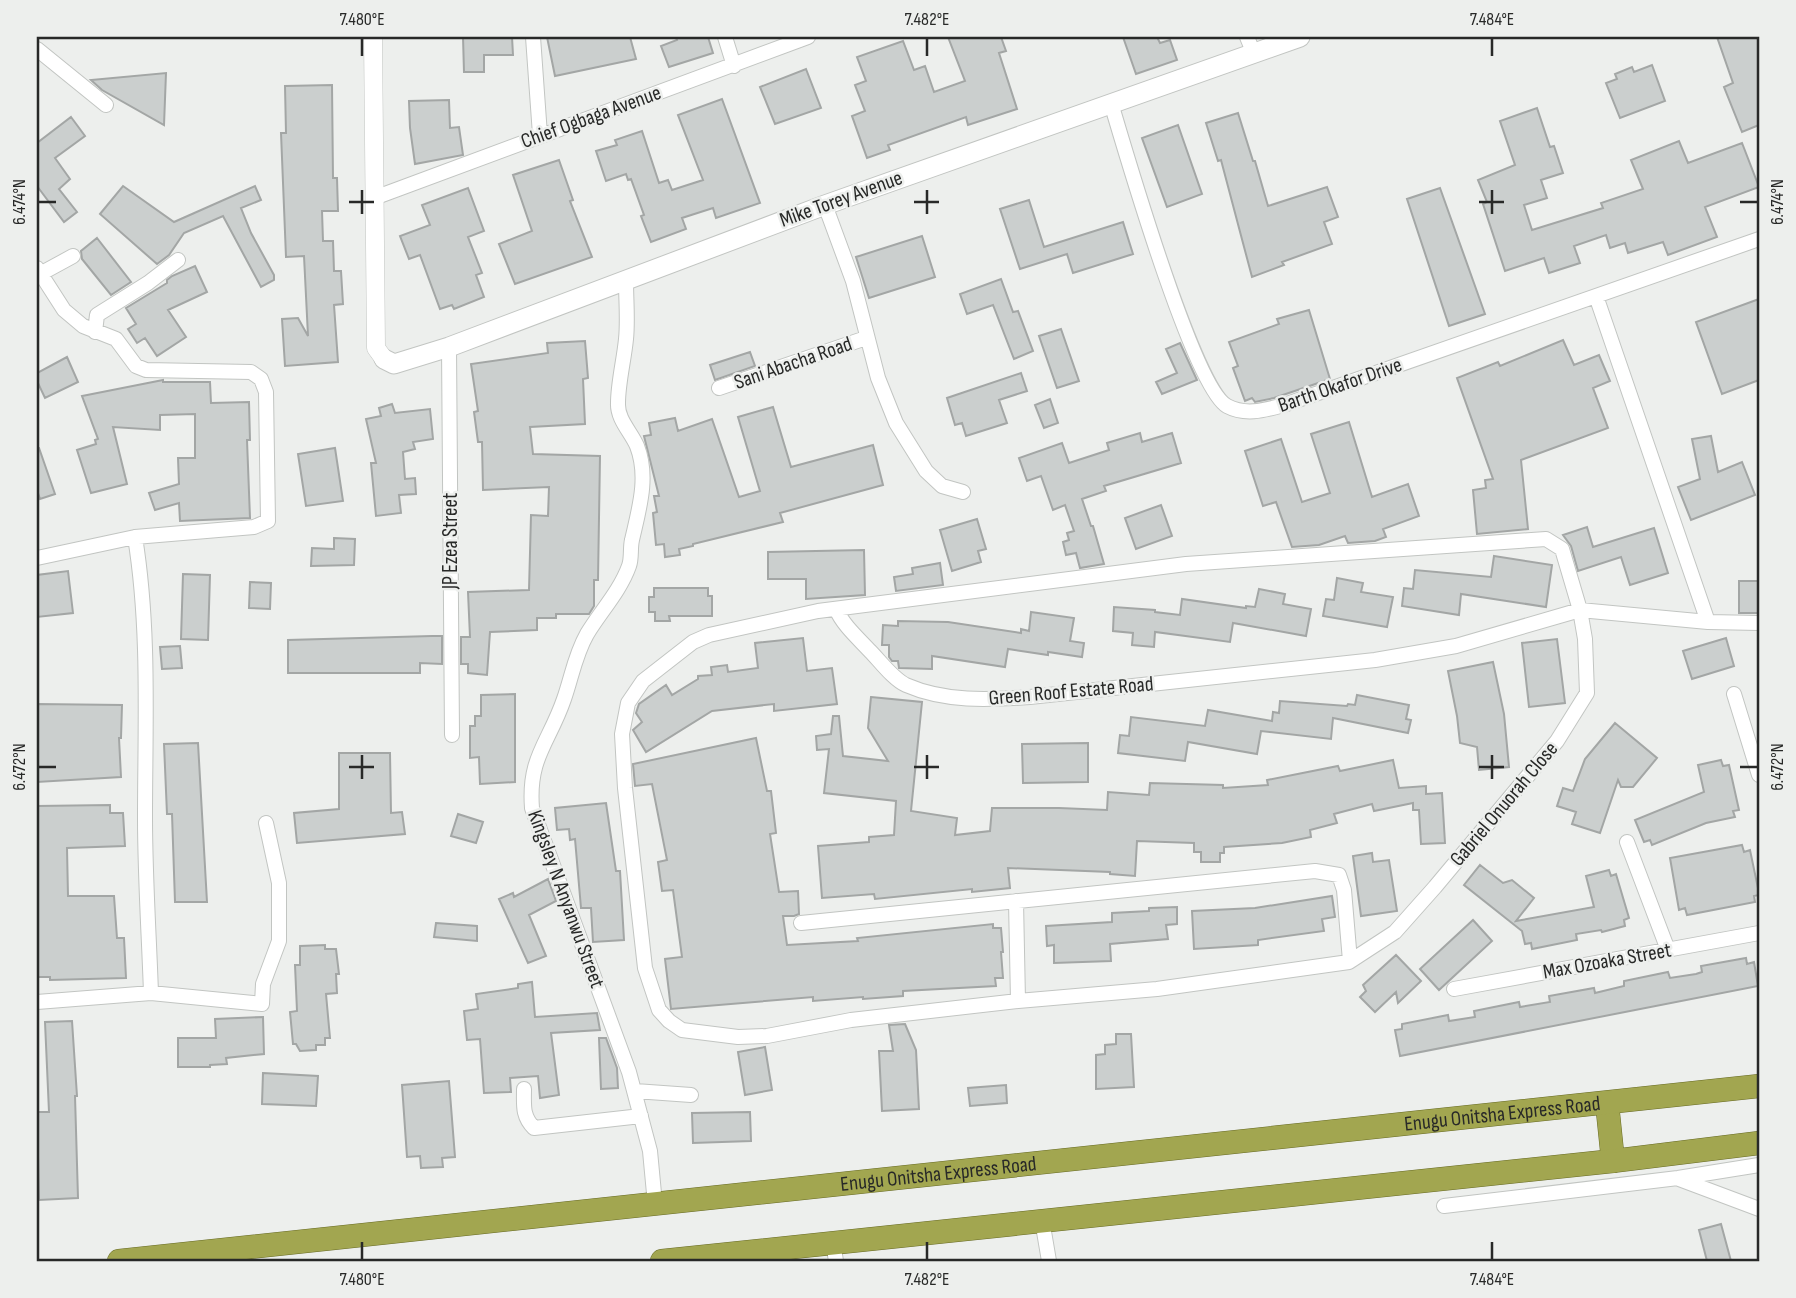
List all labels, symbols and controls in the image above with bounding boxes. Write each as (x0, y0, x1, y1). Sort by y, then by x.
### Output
text: 7.480°E (339, 9, 385, 30)
text: 7.482°E (905, 9, 949, 30)
text: 7.484°E (1470, 9, 1514, 30)
street label: Chief Ogbaga Avenue (518, 80, 664, 154)
street label: Mike Torey Avenue (776, 165, 906, 233)
text: 6.474°N (9, 179, 30, 225)
text: 6.474°N (1767, 179, 1788, 225)
street label: Sani Abacha Road (731, 331, 855, 395)
street label: Barth Okafor Drive (1275, 352, 1405, 418)
street label: JP Ezea Street (438, 493, 463, 590)
street label: Green Roof Estate Road (988, 671, 1154, 711)
street label: Gabriel Onuorah Close (1445, 737, 1563, 871)
text: 6.472°N (9, 743, 30, 791)
text: 6.472°N (1767, 743, 1788, 791)
street label: Kingsley N Anyanwu Street (522, 807, 610, 991)
street label: Max Ozoaka Street (1541, 937, 1673, 985)
street label: Enugu Onitsha Express Road (1403, 1091, 1601, 1136)
street label: Enugu Onitsha Express Road (839, 1151, 1038, 1196)
text: 7.480°E (339, 1269, 385, 1290)
text: 7.482°E (905, 1269, 949, 1290)
text: 7.484°E (1470, 1269, 1514, 1290)

